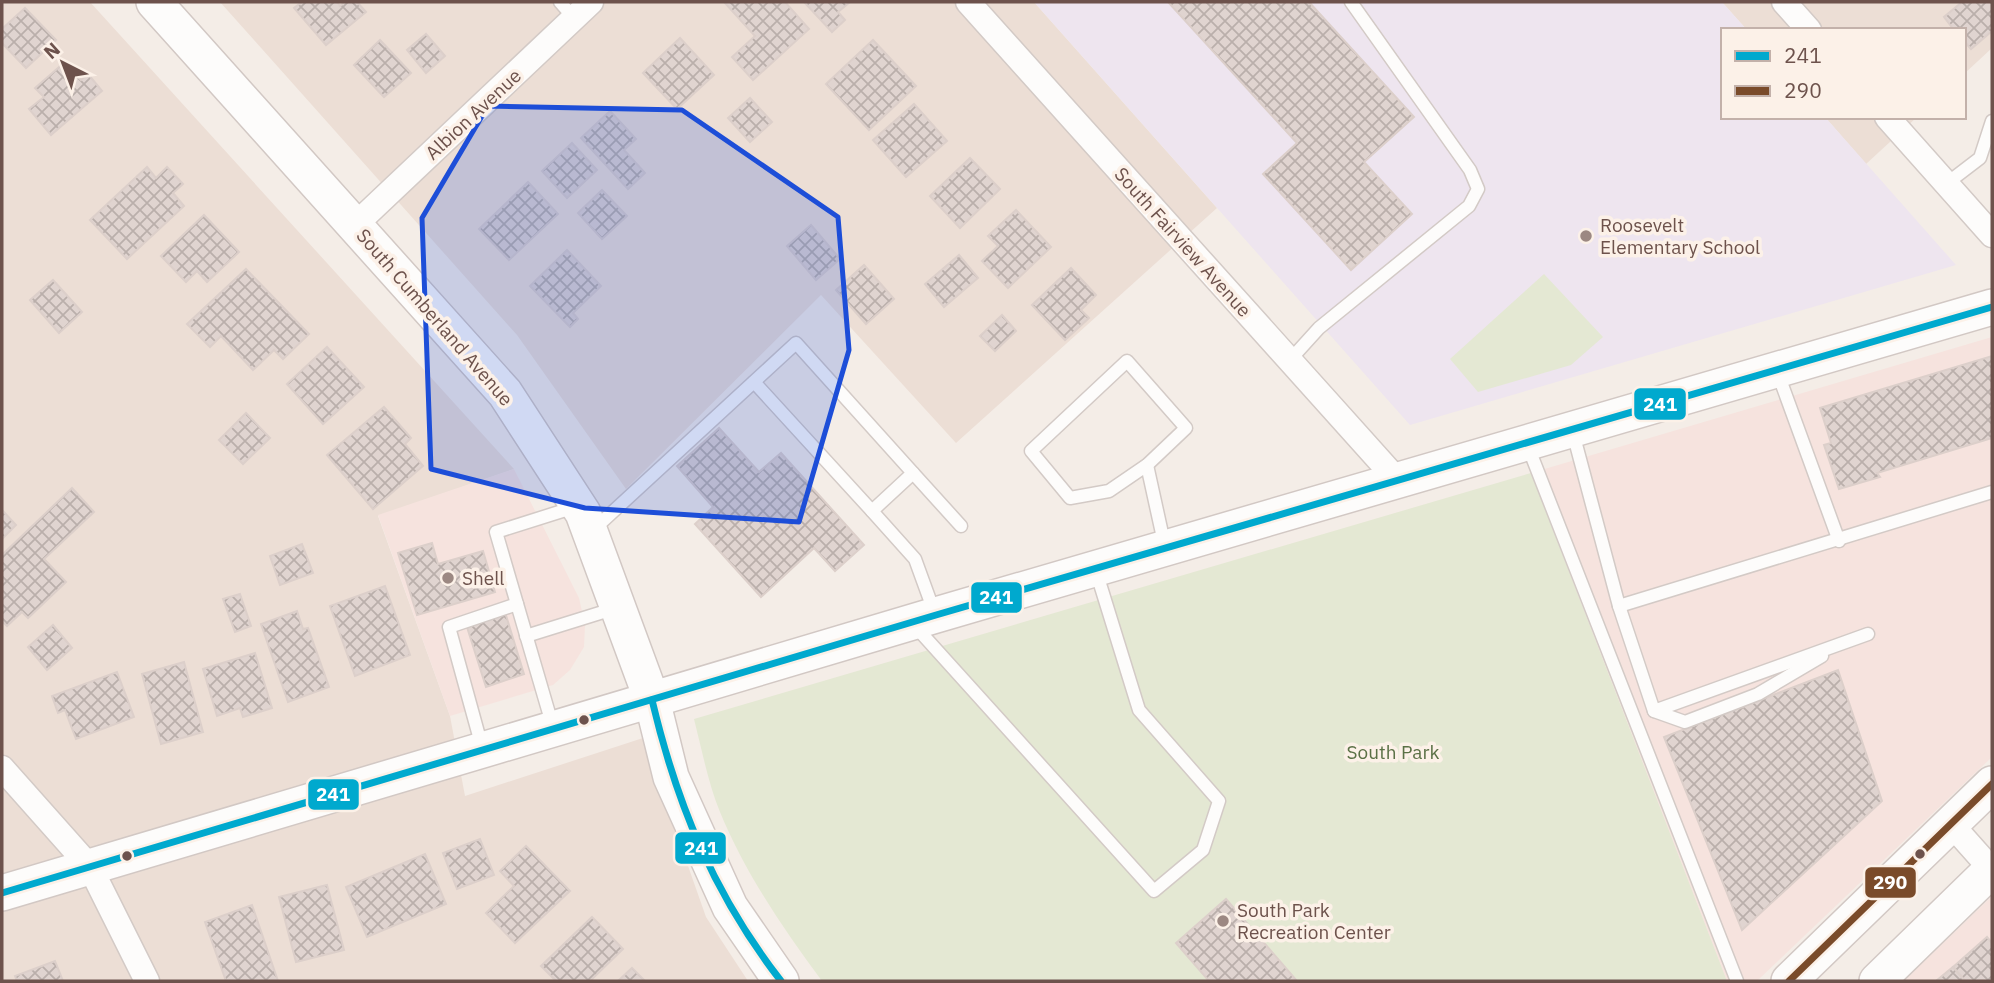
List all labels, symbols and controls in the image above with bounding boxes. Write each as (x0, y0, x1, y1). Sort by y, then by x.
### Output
north arrow (28, 28, 98, 98)
legend (1721, 28, 1966, 119)
text: N (38, 37, 65, 64)
text: 241 (1784, 41, 1822, 69)
street label: Albion Avenue (420, 63, 526, 165)
text: 290 (1784, 76, 1822, 104)
street label: South Fairview Avenue (1109, 162, 1257, 322)
place label: Roosevelt Elementary School (1600, 213, 1760, 259)
street label: South Cumberland Avenue (351, 223, 519, 411)
marker: Roosevelt Elementary School (1578, 228, 1594, 244)
line badge: 241 (1633, 387, 1687, 421)
text: 241 (1643, 392, 1678, 416)
place label: Shell (462, 566, 505, 590)
marker: Shell (440, 570, 456, 586)
line badge: 241 (970, 581, 1023, 614)
text: 241 (979, 585, 1014, 609)
unlabelled marker (577, 713, 591, 727)
park label: South Park (1347, 740, 1439, 764)
line badge: 241 (307, 778, 360, 811)
text: 241 (316, 782, 351, 806)
line badge: 241 (674, 831, 727, 865)
text: 241 (684, 836, 719, 860)
unlabelled marker (1913, 847, 1927, 861)
unlabelled marker (120, 849, 134, 863)
line badge: 290 (1864, 866, 1917, 899)
text: 290 (1873, 870, 1907, 894)
place label: South Park Recreation Center (1237, 898, 1391, 944)
marker: South Park Recreation Center (1215, 913, 1231, 929)

